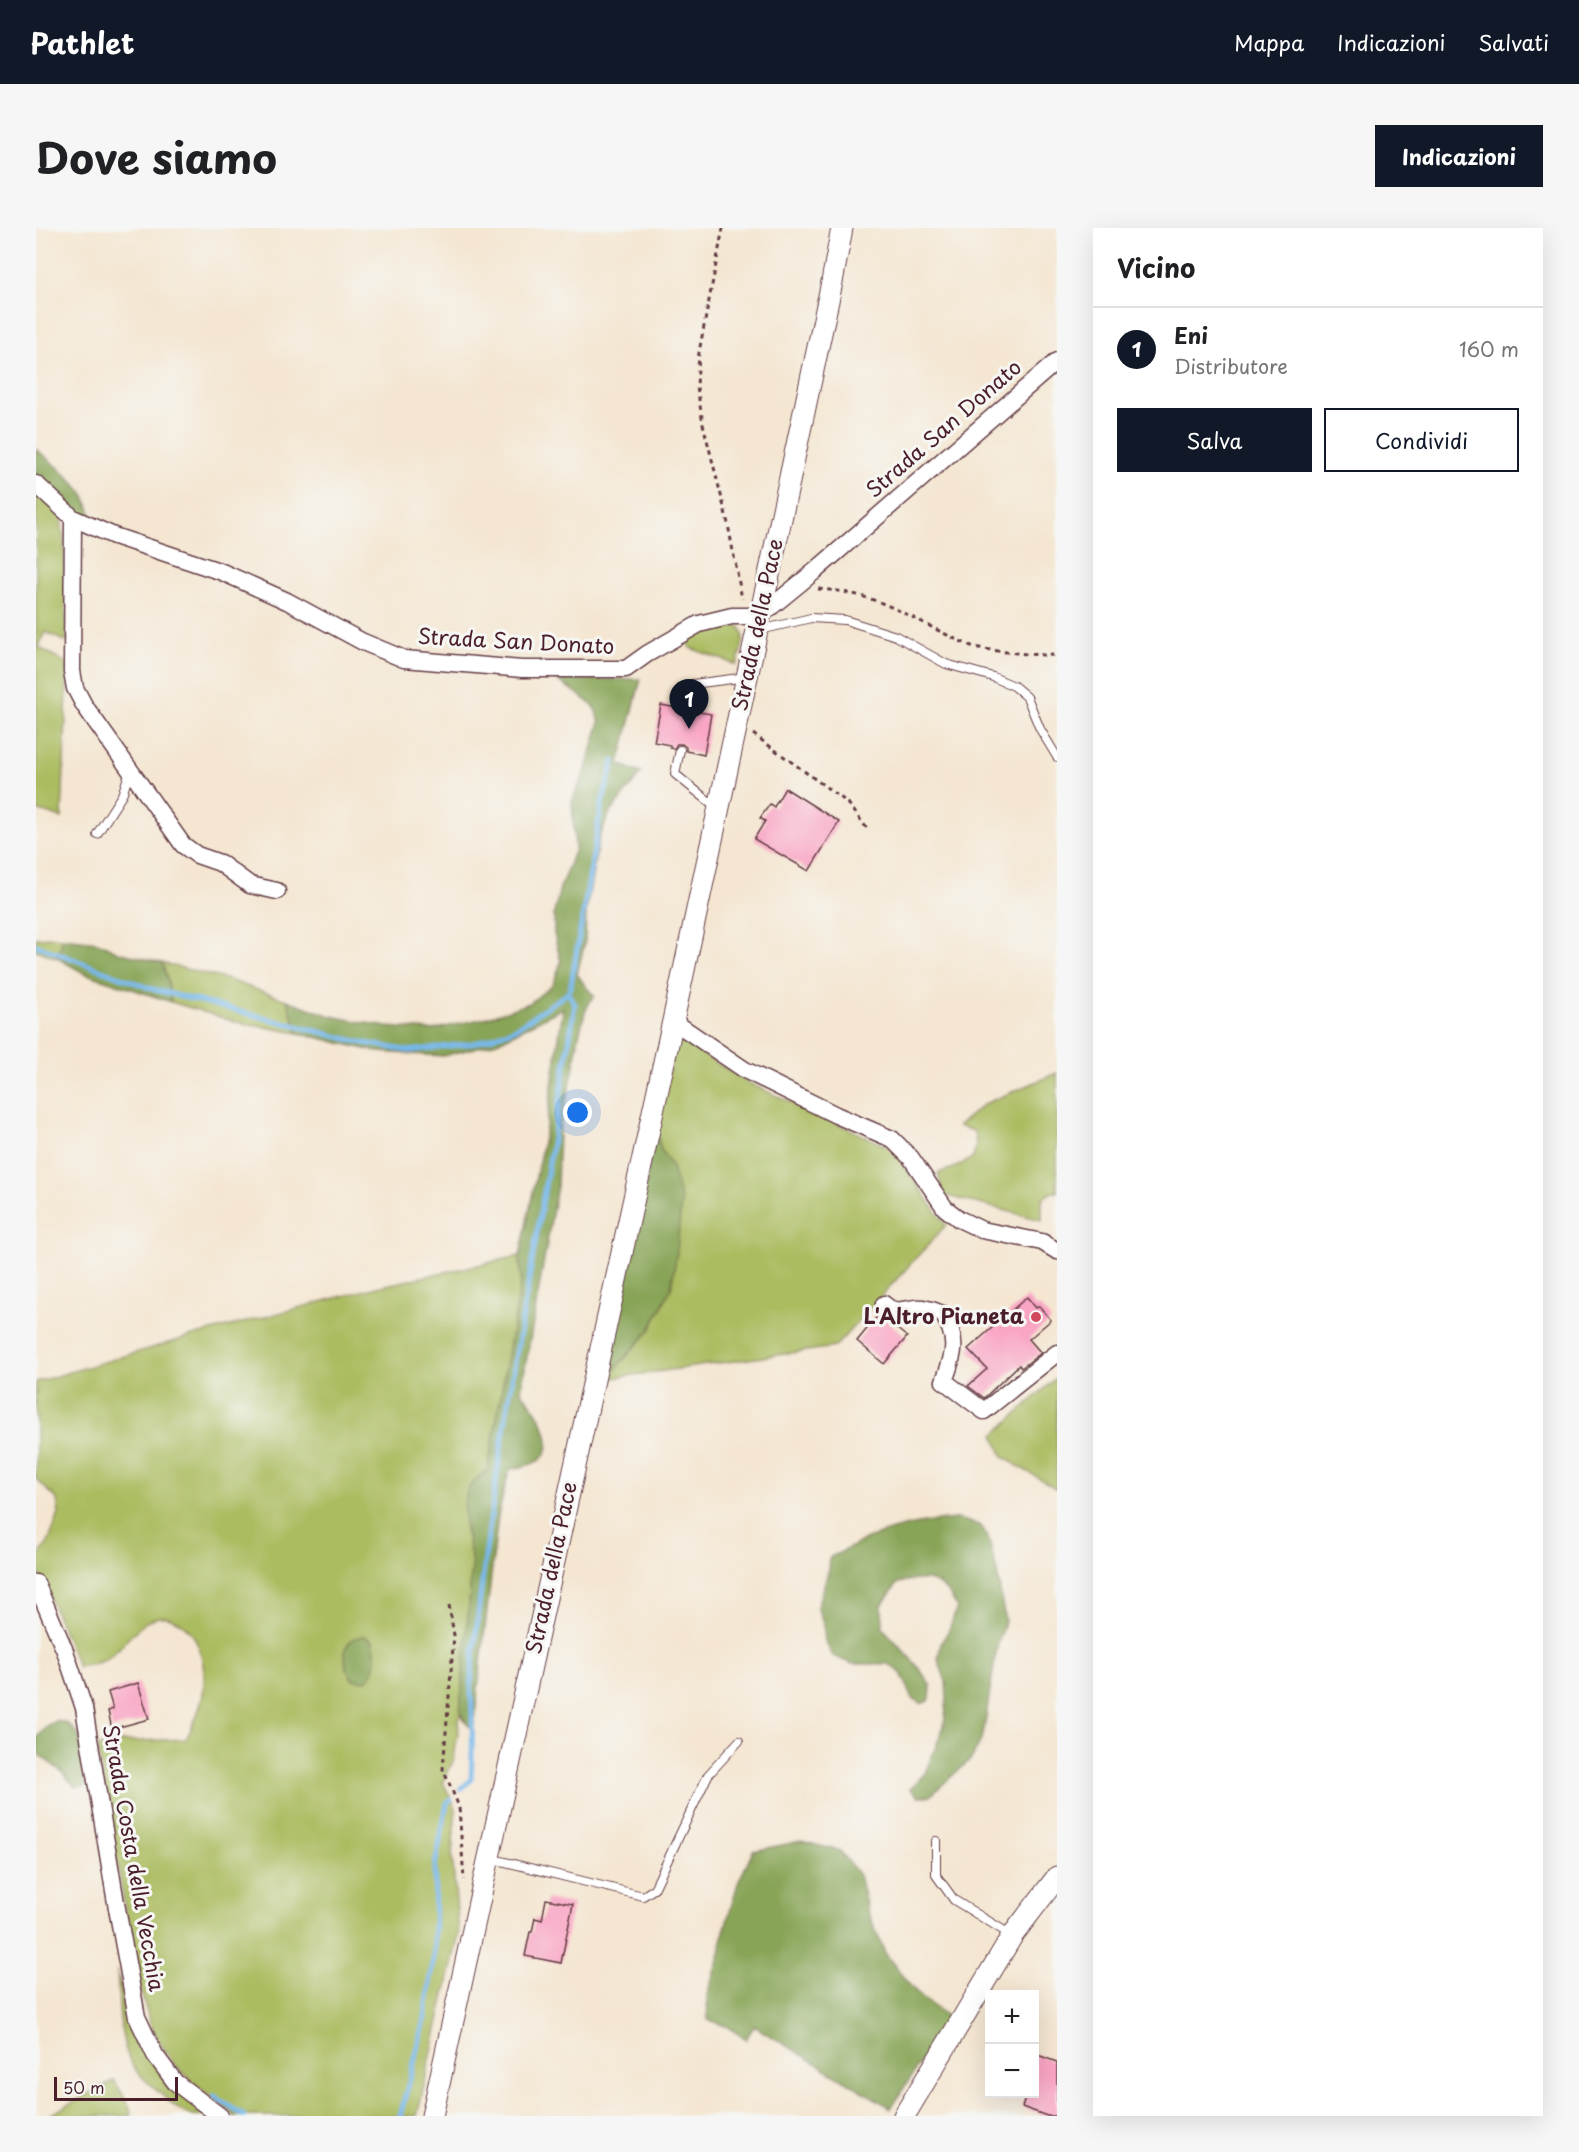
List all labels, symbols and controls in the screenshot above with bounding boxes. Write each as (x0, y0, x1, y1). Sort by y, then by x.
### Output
text: Pathlet (30, 21, 134, 64)
text: Mappa (1234, 26, 1304, 58)
text: Indicazioni (1337, 26, 1445, 58)
text: Salvati (1478, 26, 1549, 58)
text: Dove siamo (36, 125, 277, 188)
button: Indicazioni (1375, 125, 1543, 187)
text: Vicino (1117, 248, 1195, 287)
text: Eni (1174, 318, 1208, 351)
text: 1 (1132, 334, 1141, 364)
text: 160 m (1459, 334, 1519, 364)
street label: Strada San Donato (858, 351, 1028, 504)
text: Distributore (1174, 351, 1288, 381)
button: Salva (1117, 408, 1312, 472)
button: Condividi (1324, 408, 1519, 472)
street label: Strada della Pace (722, 535, 790, 714)
street label: Strada San Donato (417, 619, 615, 661)
pin: 1 (670, 680, 708, 729)
your location (563, 1098, 592, 1127)
place label: L'Altro Pianeta (864, 1299, 1024, 1331)
marker: L'Altro Pianeta (1029, 1310, 1043, 1324)
street label: Strada della Pace (516, 1478, 584, 1657)
street label: Strada Costa della Vecchia (96, 1722, 174, 1994)
map controls (985, 1990, 1039, 2098)
button: + (985, 1990, 1039, 2044)
button: − (985, 2044, 1039, 2098)
scale bar (54, 2074, 178, 2102)
text: 50 m (63, 2075, 104, 2099)

